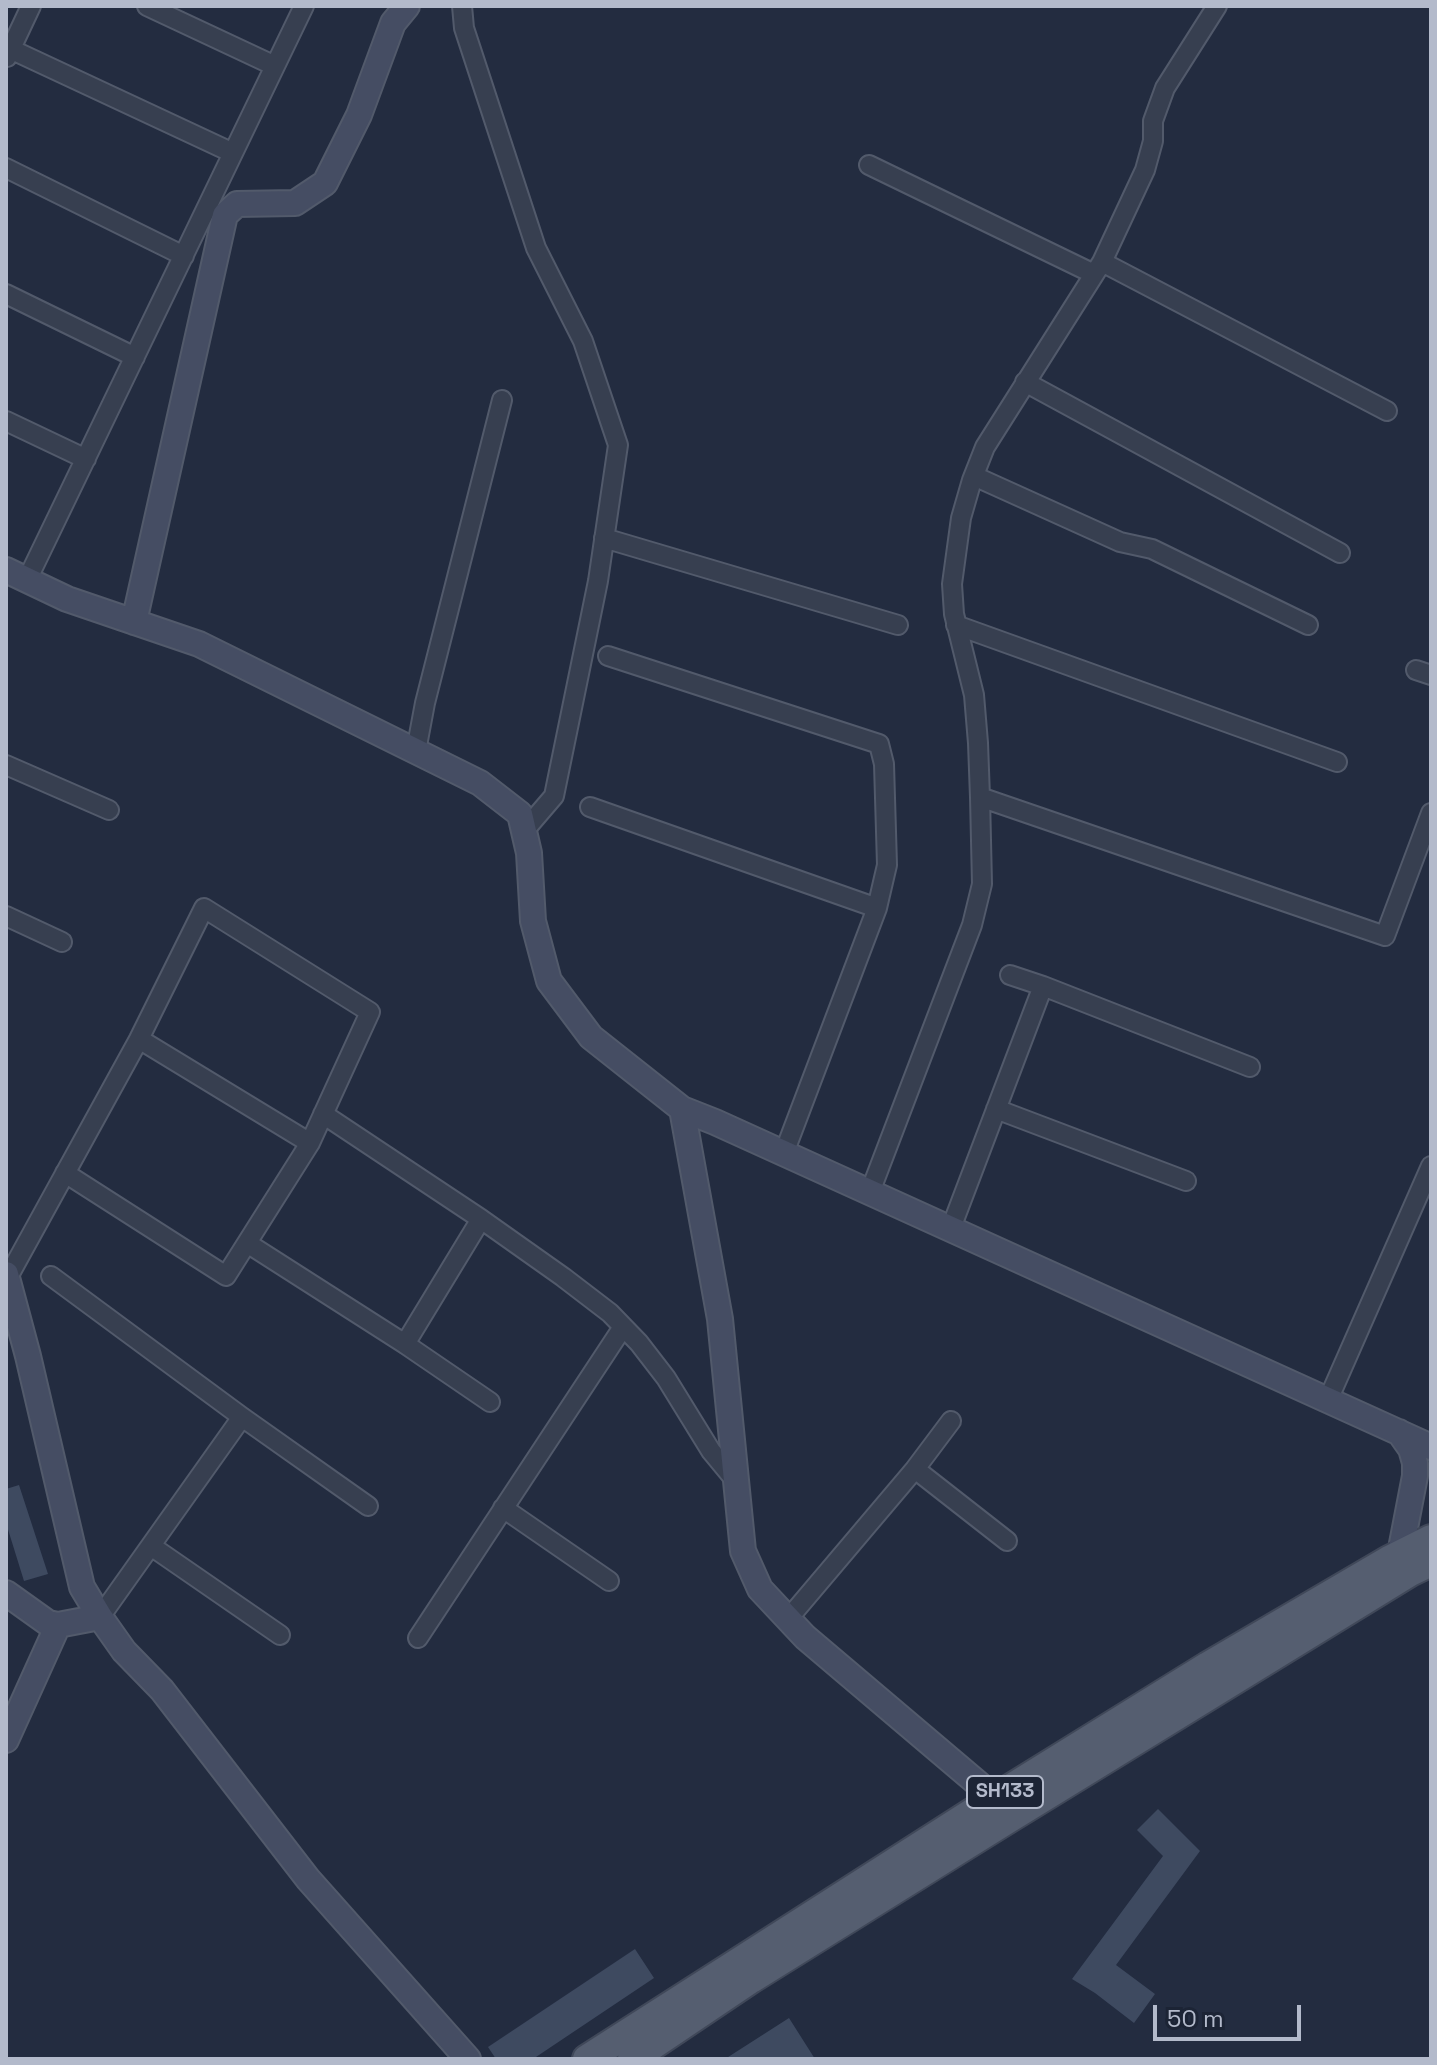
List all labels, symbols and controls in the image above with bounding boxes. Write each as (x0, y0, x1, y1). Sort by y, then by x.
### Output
road number: SH133 (967, 1776, 1043, 1808)
scale bar (1157, 1989, 1305, 2039)
text: 50 m (1167, 2003, 1224, 2034)

